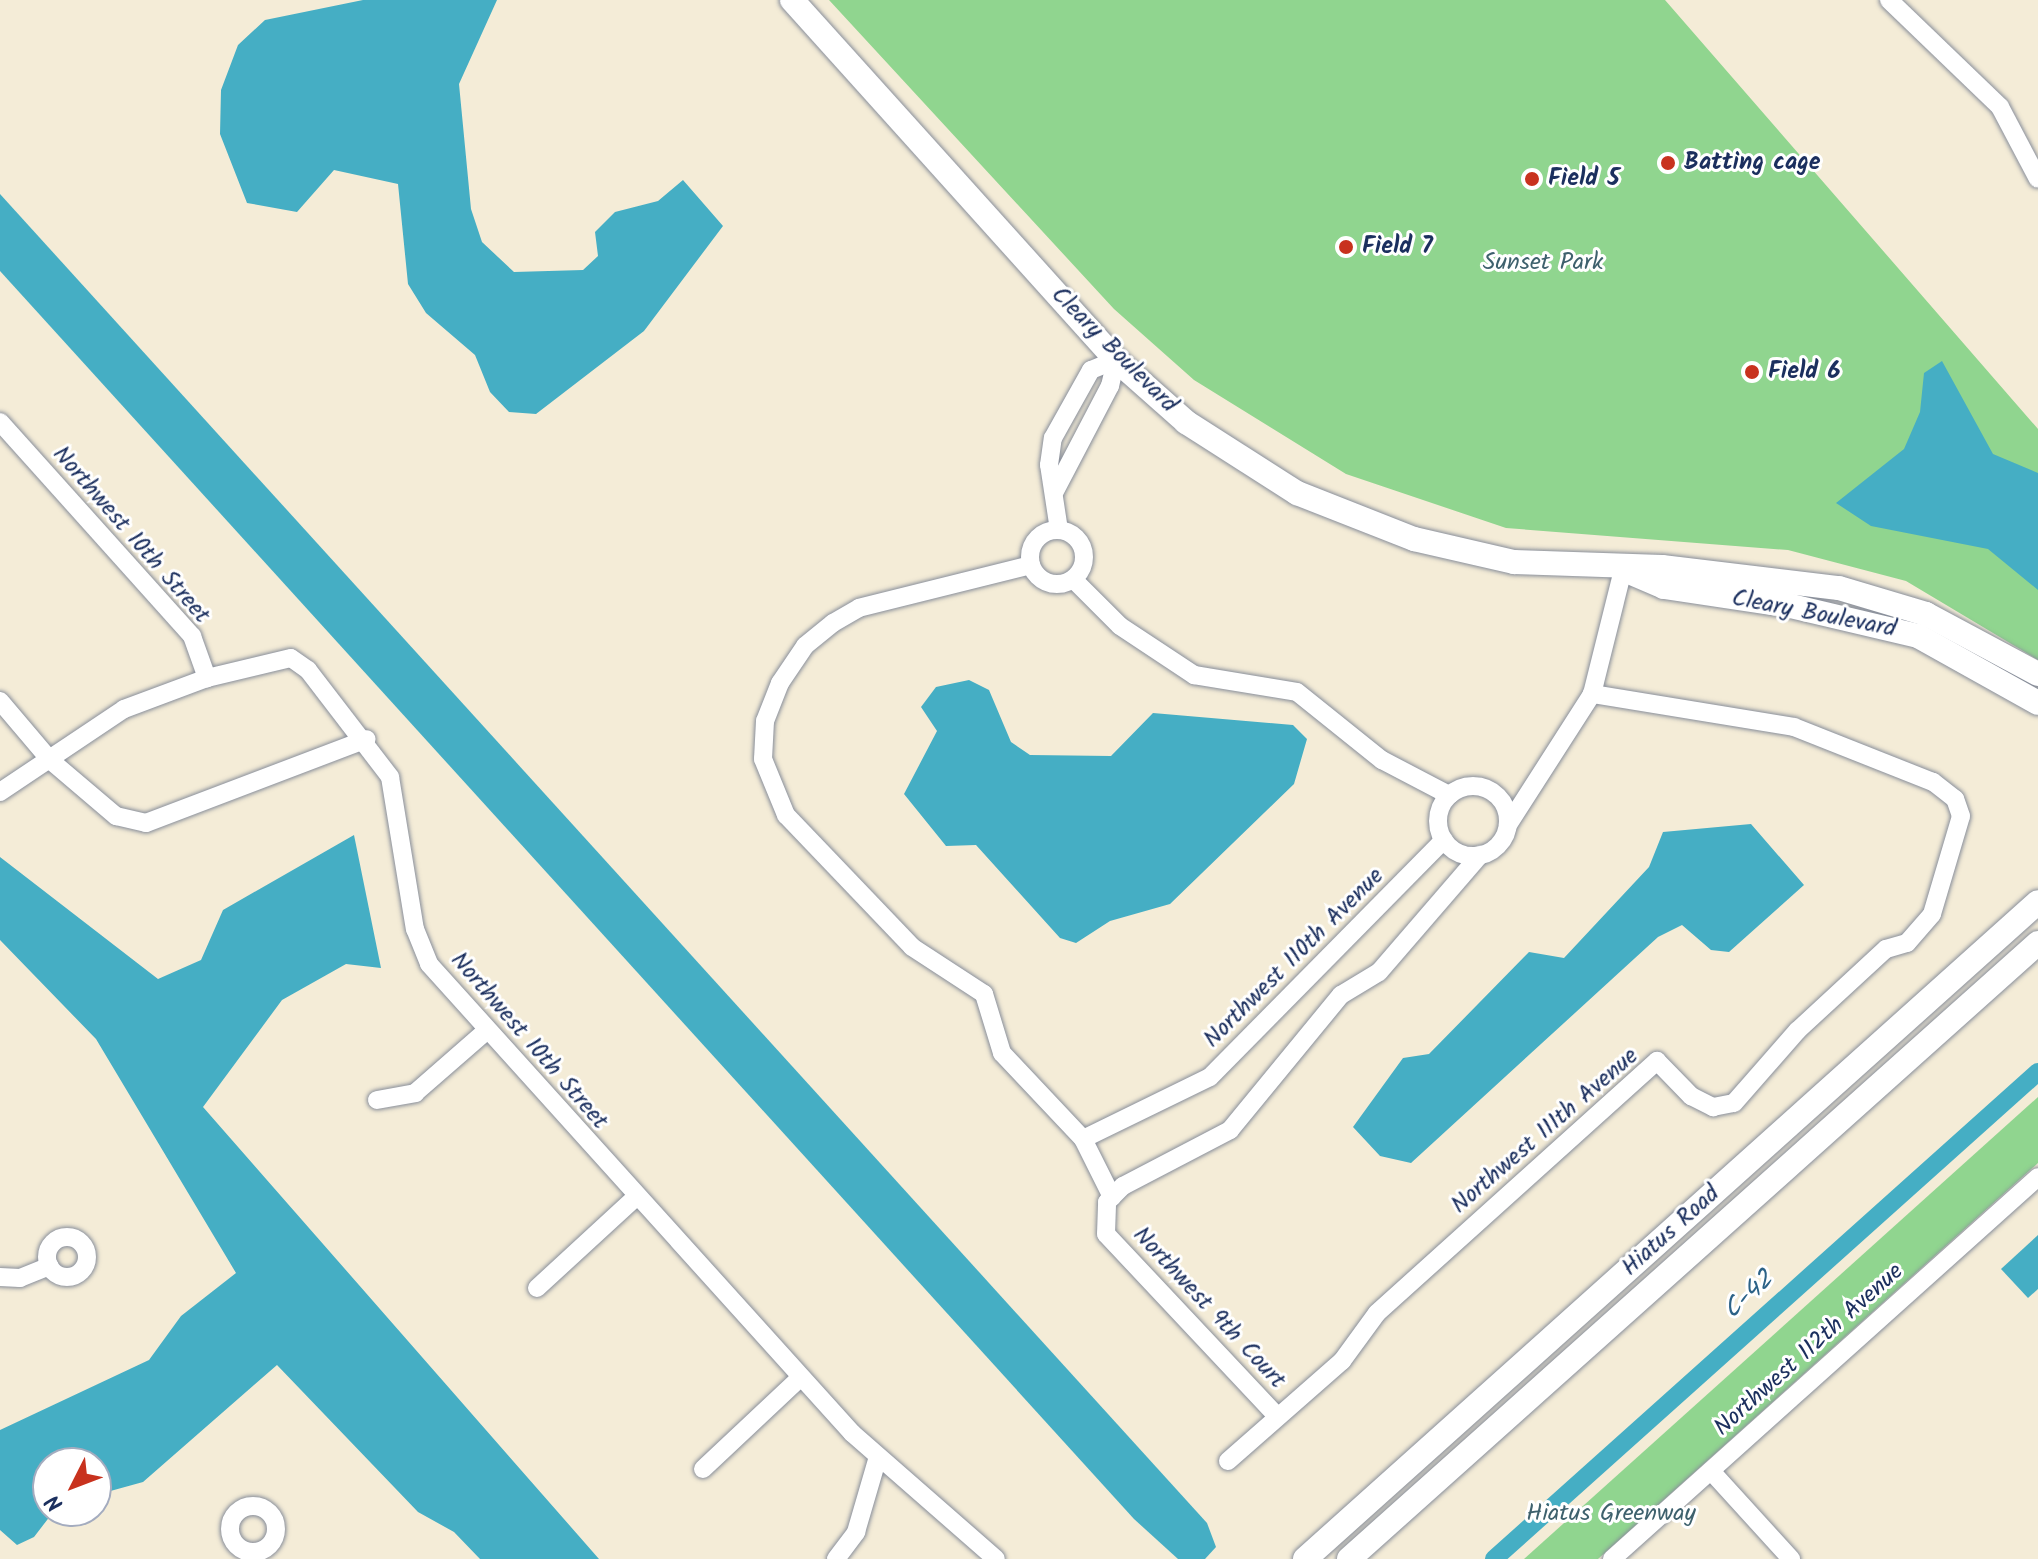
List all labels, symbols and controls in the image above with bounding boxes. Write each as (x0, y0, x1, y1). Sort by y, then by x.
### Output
place label: Batting cage (1684, 149, 1820, 177)
marker: Batting cage (1659, 154, 1677, 172)
place label: Field 5 (1548, 165, 1620, 193)
marker: Field 5 (1523, 170, 1541, 188)
place label: Field 7 (1362, 233, 1433, 261)
marker: Field 7 (1337, 238, 1355, 256)
park label: Sunset Park (1483, 249, 1603, 277)
street label: Cleary Boulevard (1045, 281, 1183, 419)
place label: Field 6 (1768, 358, 1841, 386)
marker: Field 6 (1743, 363, 1761, 381)
street label: Northwest 10th Street (46, 440, 216, 630)
street label: Cleary Boulevard (1729, 584, 1899, 644)
street label: Northwest 110th Avenue (1198, 862, 1390, 1054)
street label: Northwest 10th Street (444, 946, 614, 1136)
street label: Northwest 111th Avenue (1446, 1042, 1644, 1220)
street label: Hiatus Road (1616, 1180, 1726, 1282)
street label: Northwest 9th Court (1127, 1221, 1291, 1395)
street label: Northwest 112th Avenue (1708, 1257, 1910, 1443)
water label: C-42 (1717, 1265, 1781, 1327)
north arrow (32, 1447, 112, 1527)
text: N (38, 1485, 73, 1519)
park label: Hiatus Greenway (1526, 1500, 1696, 1528)

